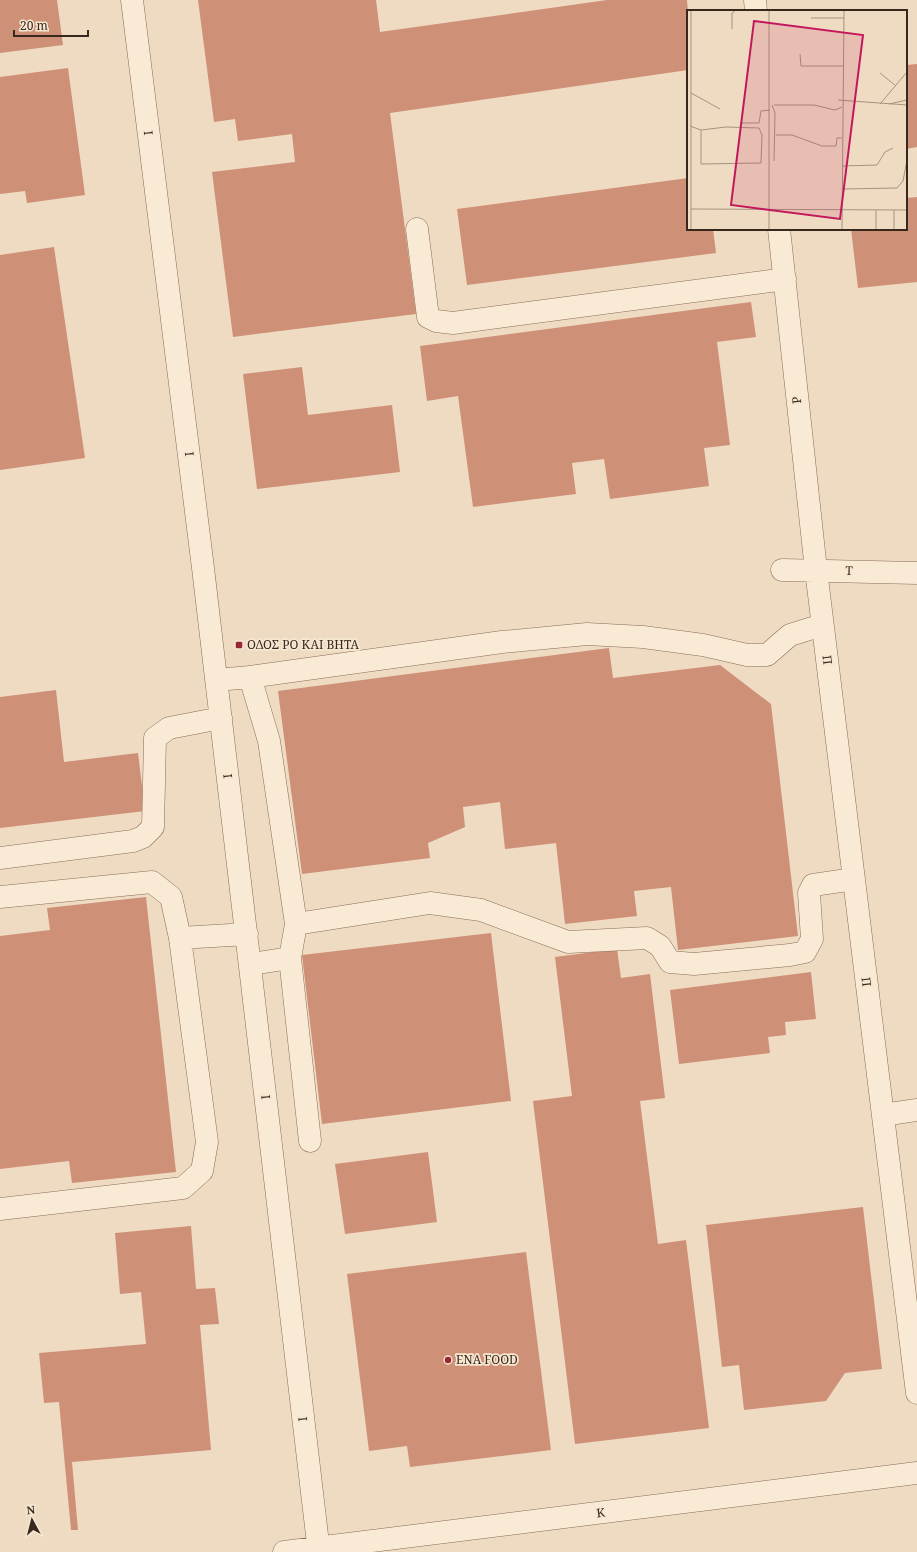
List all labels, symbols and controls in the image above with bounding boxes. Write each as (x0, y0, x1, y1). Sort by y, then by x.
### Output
inset map (687, 10, 907, 230)
scale bar (14, 12, 88, 38)
text: 20 m (20, 17, 48, 34)
street label: Ι (140, 130, 157, 136)
street label: Ρ (788, 396, 805, 405)
street label: Ι (181, 451, 198, 457)
street label: Τ (845, 562, 854, 579)
place label: ΟΔΟΣ ΡΟ ΚΑΙ ΒΗΤΑ (247, 636, 360, 653)
marker: ΟΔΟΣ ΡΟ ΚΑΙ ΒΗΤΑ (234, 640, 244, 650)
street label: Π (818, 654, 837, 666)
street label: Ι (219, 773, 236, 779)
street label: Π (857, 976, 876, 988)
street label: Ι (257, 1094, 274, 1100)
place label: ENA FOOD (456, 1351, 518, 1368)
marker: ENA FOOD (443, 1355, 453, 1365)
street label: Ι (294, 1416, 311, 1422)
north arrow (12, 1500, 52, 1540)
text: N (26, 1502, 36, 1518)
street label: Κ (595, 1504, 606, 1521)

